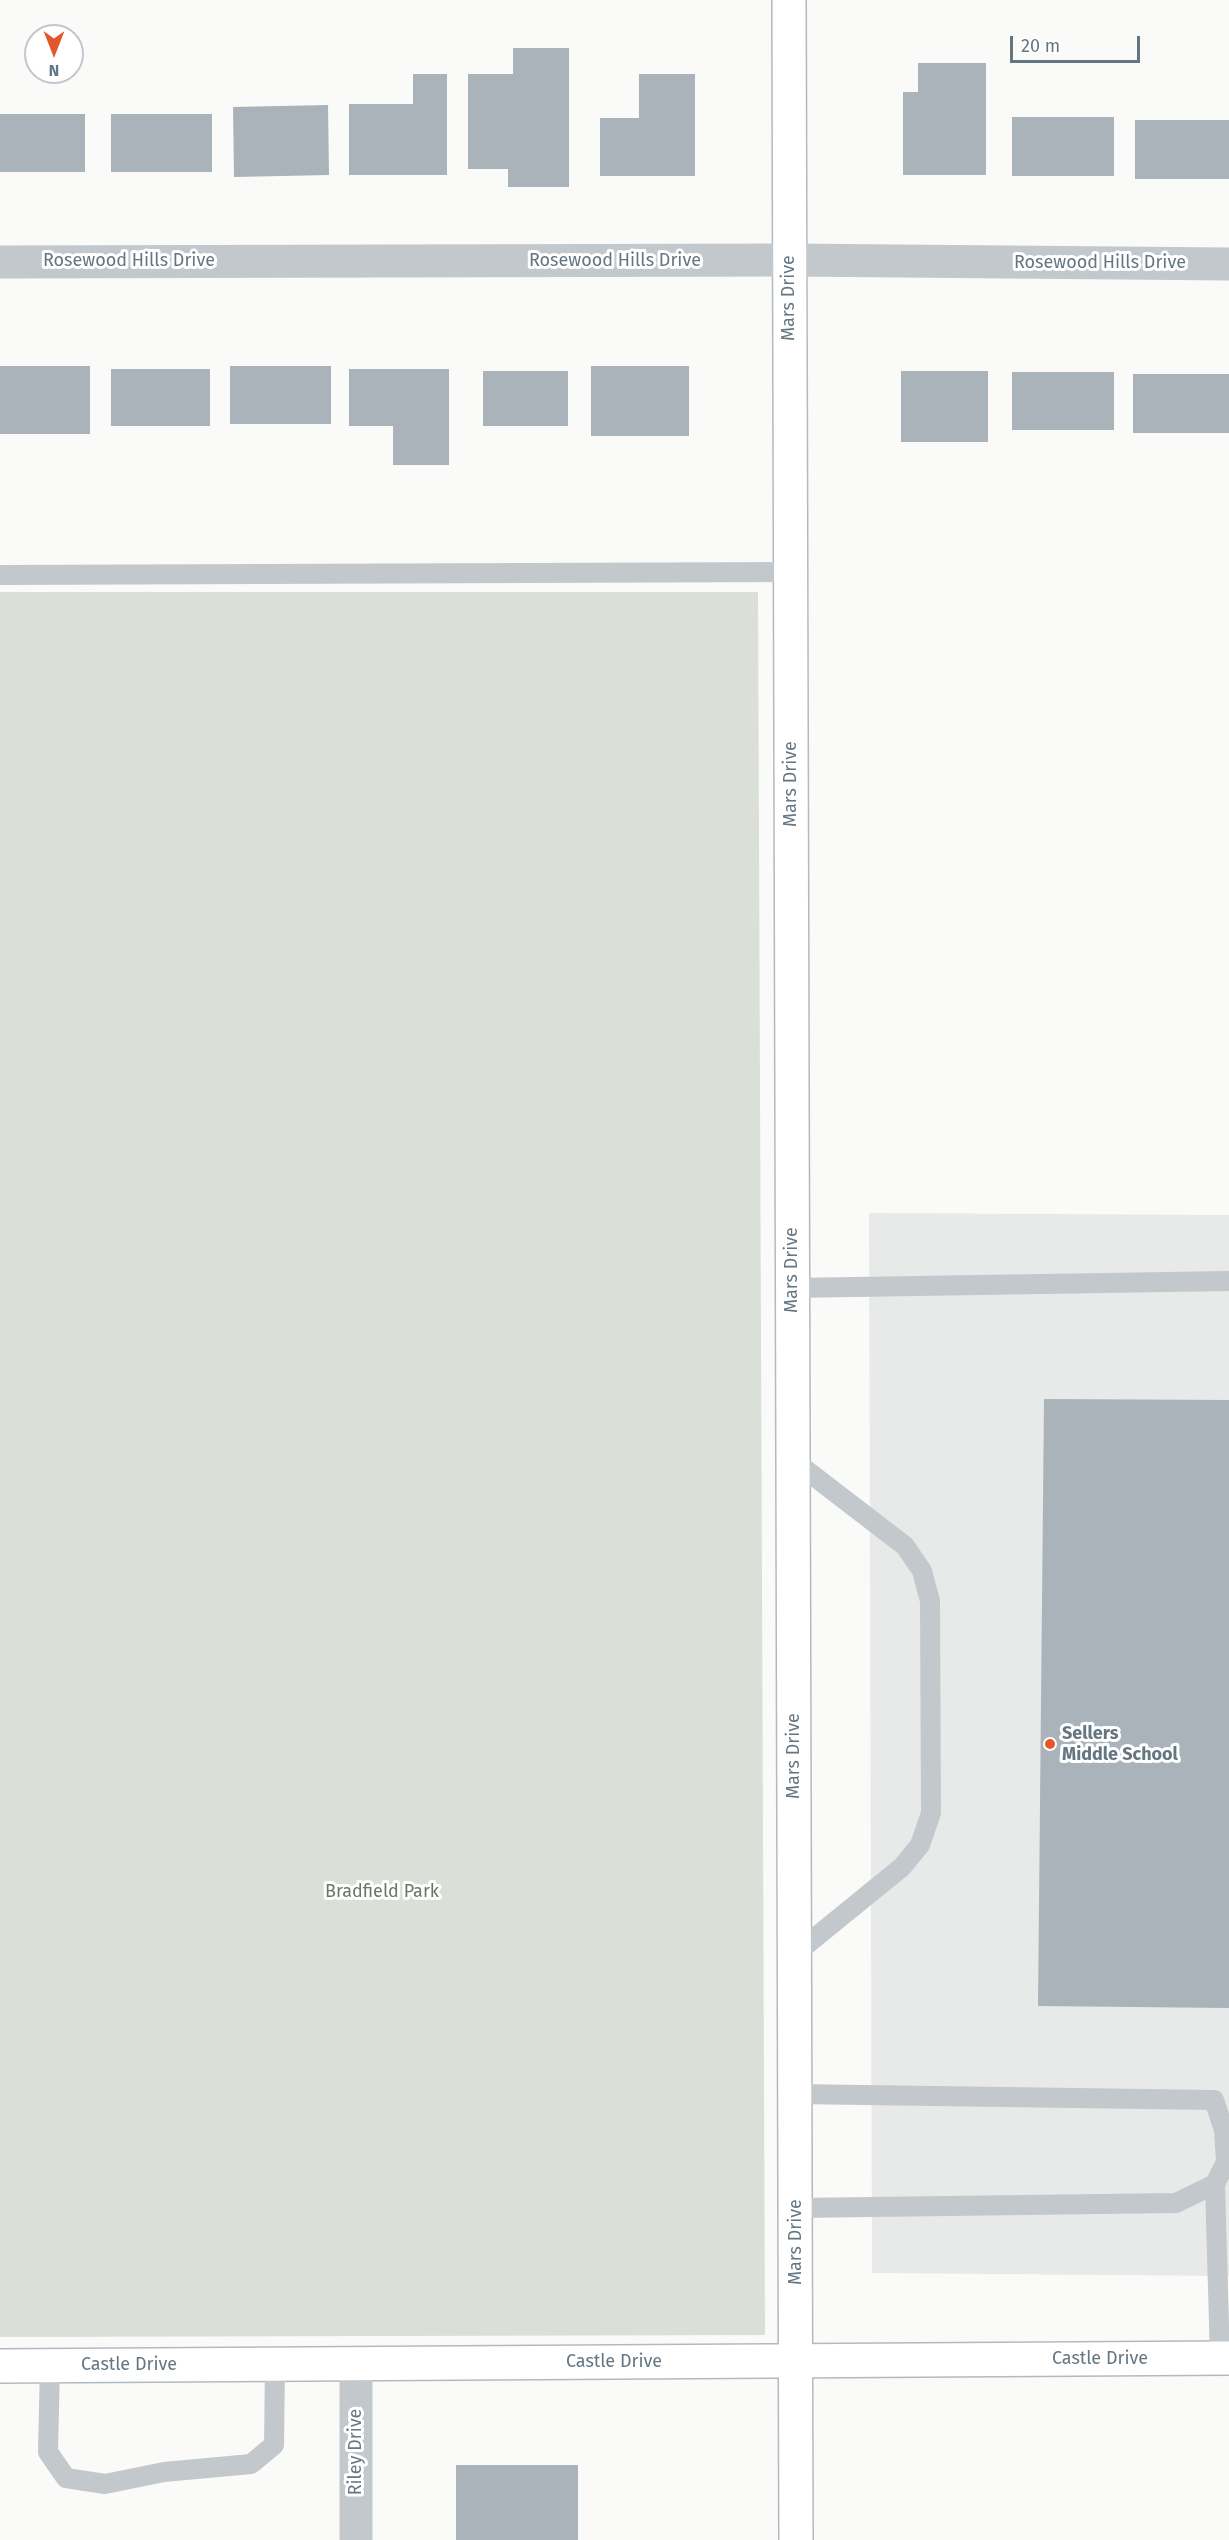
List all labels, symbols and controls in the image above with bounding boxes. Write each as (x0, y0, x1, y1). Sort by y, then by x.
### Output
north arrow (24, 24, 84, 84)
scale bar (1013, 24, 1144, 62)
text: 20 m (1021, 35, 1060, 57)
text: N (49, 61, 59, 80)
street label: Rosewood Hills Drive (43, 250, 215, 272)
street label: Rosewood Hills Drive (529, 250, 701, 272)
street label: Rosewood Hills Drive (1014, 252, 1186, 274)
street label: Mars Drive (778, 255, 800, 341)
street label: Mars Drive (780, 741, 802, 827)
street label: Mars Drive (781, 1227, 803, 1313)
street label: Mars Drive (783, 1713, 805, 1799)
place label: Sellers Middle School (1062, 1723, 1178, 1766)
marker: Sellers Middle School (1043, 1737, 1057, 1751)
park label: Bradfield Park (325, 1881, 439, 1903)
street label: Mars Drive (785, 2199, 807, 2285)
street label: Castle Drive (1052, 2348, 1148, 2370)
street label: Castle Drive (566, 2351, 662, 2373)
street label: Castle Drive (81, 2354, 177, 2376)
street label: Riley Drive (345, 2409, 367, 2495)

